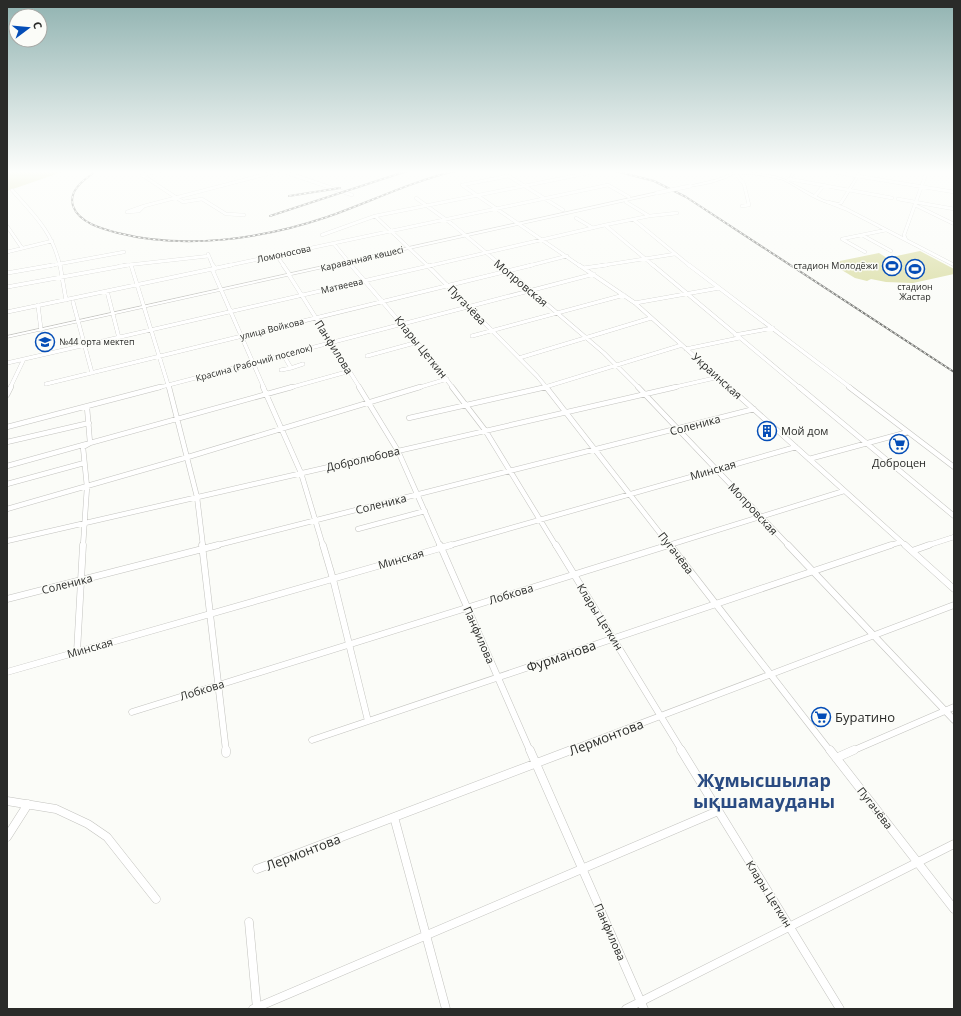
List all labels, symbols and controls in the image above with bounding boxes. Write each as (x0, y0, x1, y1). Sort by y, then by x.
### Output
north arrow (8, 8, 48, 48)
text: С (30, 20, 46, 31)
street label: Ломоносова (256, 241, 312, 266)
street label: Караванная көшесі (319, 243, 405, 274)
sports icon: стадион Молодёжи (881, 255, 903, 277)
street label: Мопровская (491, 256, 551, 310)
sports icon: стадион Жастар (904, 258, 926, 280)
place label: стадион Молодёжи (793, 259, 878, 272)
street label: Матвеева (320, 274, 364, 297)
place label: стадион Жастар (897, 280, 933, 303)
street label: Пугачёва (445, 282, 490, 328)
street label: Клары Цеткин (392, 312, 451, 381)
street label: улица Войкова (239, 314, 305, 343)
street label: Панфилова (312, 317, 357, 377)
school or university icon: №44 орта мектеп (34, 331, 56, 353)
place label: №44 орта мектеп (59, 335, 134, 348)
street label: Красина (Рабочий поселок) (194, 341, 314, 384)
street label: Украинская (689, 349, 746, 402)
street label: Соленика (668, 411, 722, 438)
building icon: Мой дом (756, 420, 778, 442)
place label: Мой дом (781, 423, 828, 438)
supermarket icon: Доброцен (888, 433, 910, 455)
street label: Добролюбова (325, 443, 401, 474)
place label: Доброцен (872, 455, 926, 470)
street label: Минская (688, 456, 738, 483)
street label: Мопровская (725, 479, 781, 538)
street label: Соленика (354, 490, 408, 517)
street label: Пугачёва (655, 529, 698, 577)
street label: Минская (376, 545, 426, 572)
street label: Соленика (40, 570, 94, 597)
street label: Лобкова (487, 580, 535, 607)
street label: Клары Цеткин (574, 580, 627, 653)
street label: Панфилова (460, 604, 499, 666)
street label: Минская (65, 634, 115, 661)
street label: Фурманова (524, 636, 598, 676)
street label: Лобкова (178, 676, 226, 703)
supermarket icon: Буратино (810, 706, 832, 728)
place label: Буратино (835, 708, 895, 726)
street label: Лермонтова (566, 715, 646, 759)
district label: Жұмысшылар ықшамауданы (693, 768, 835, 813)
street label: Пугачёва (854, 784, 897, 832)
street label: Лермонтова (263, 830, 343, 874)
street label: Клары Цеткин (743, 857, 796, 930)
street label: Панфилова (591, 901, 630, 963)

